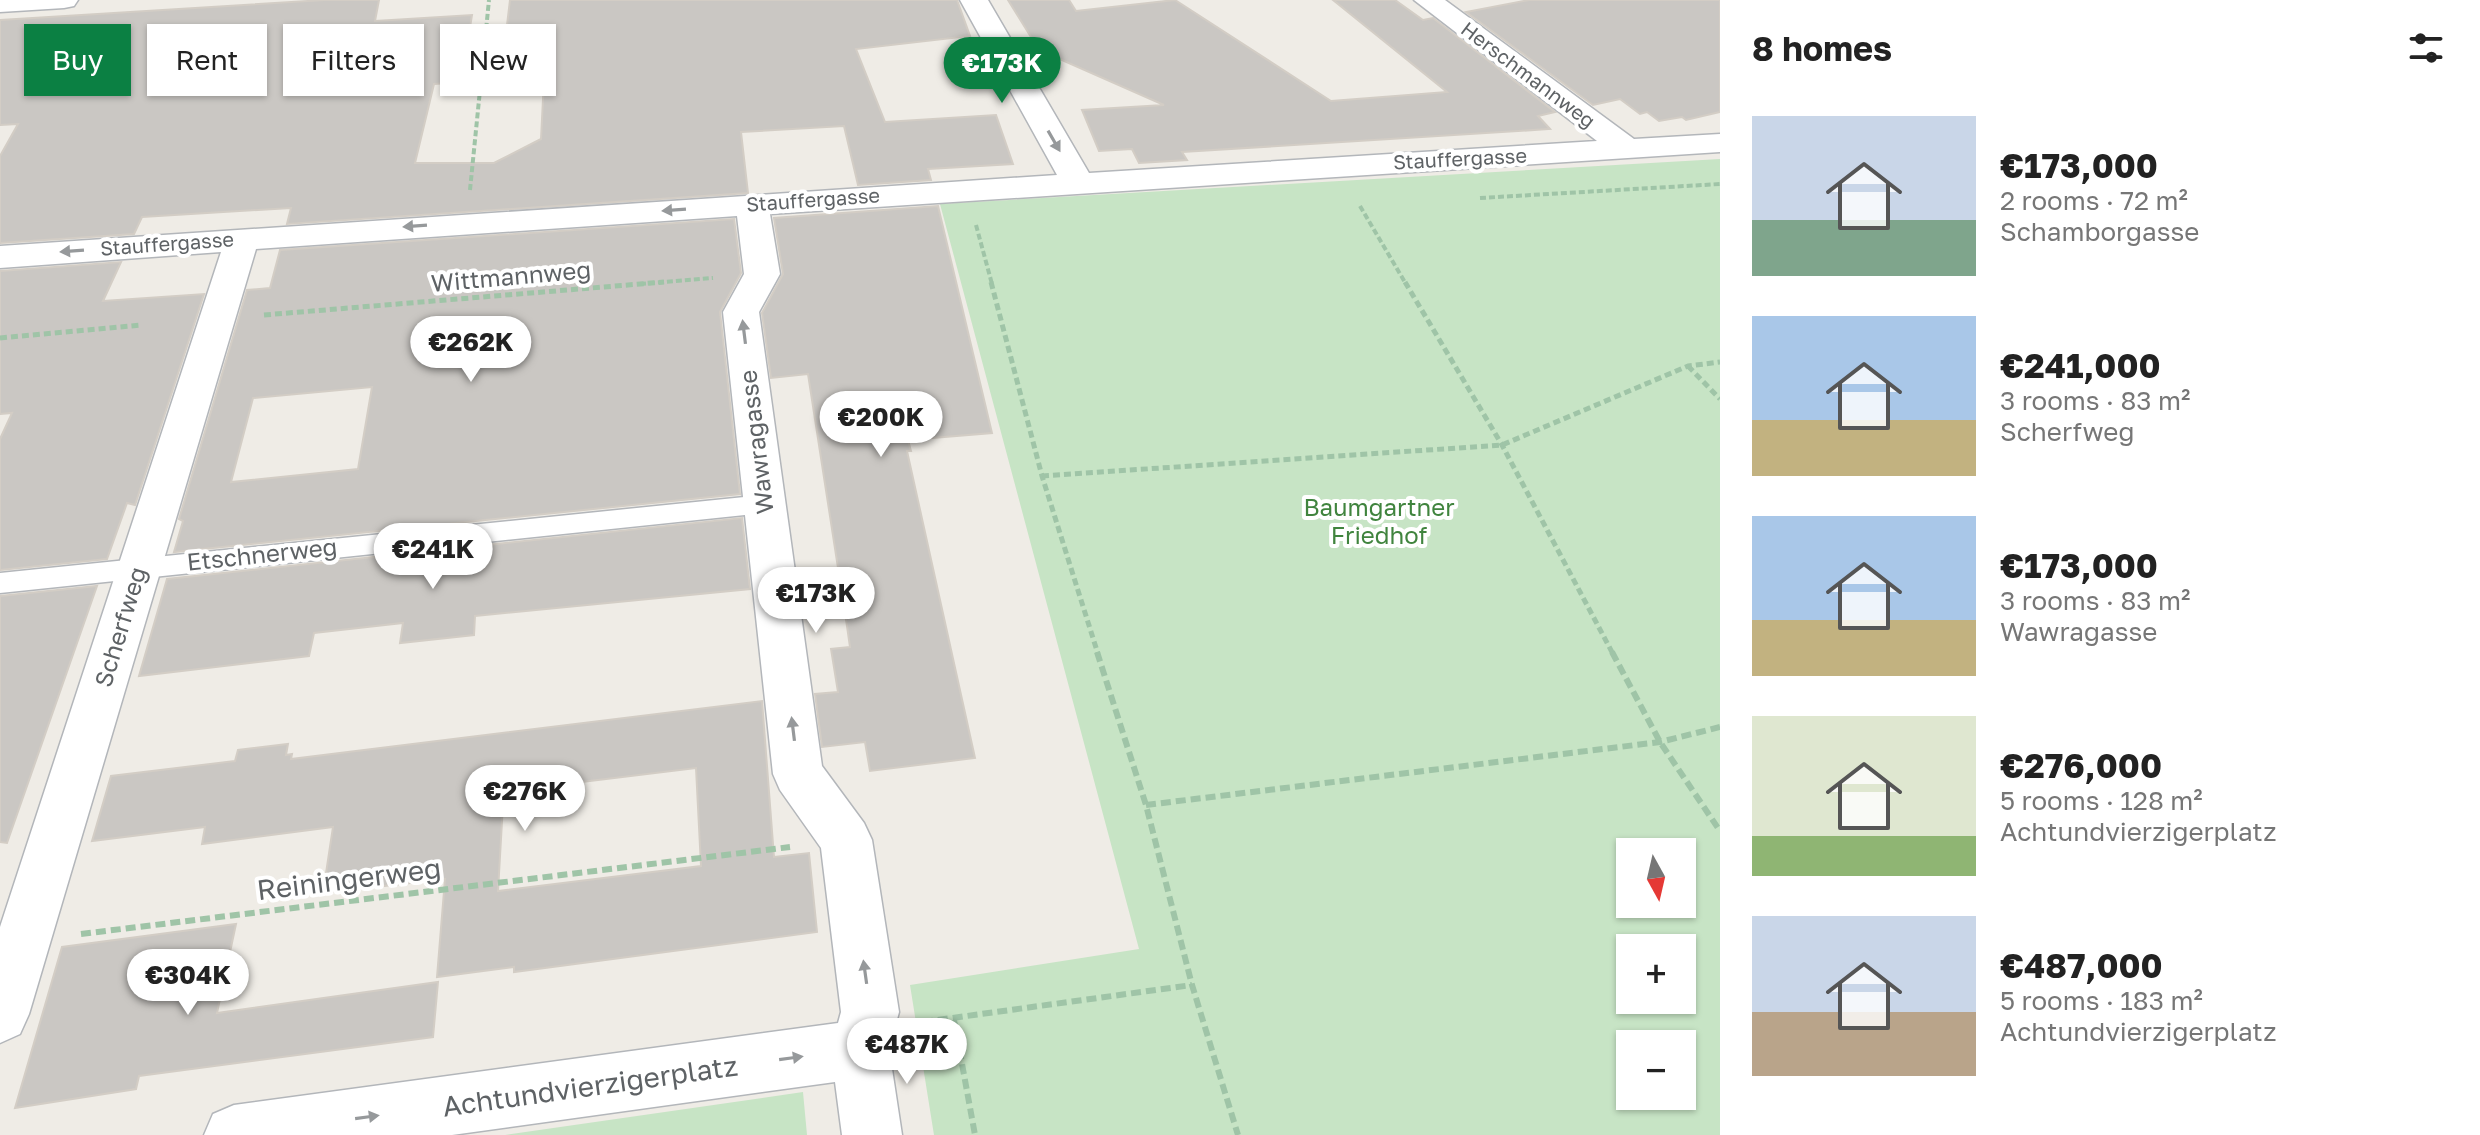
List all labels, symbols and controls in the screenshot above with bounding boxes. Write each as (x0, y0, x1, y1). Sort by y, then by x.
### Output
street label: Herschmannweg (1457, 16, 1600, 132)
chip: Buy (24, 24, 131, 96)
chip: Rent (147, 24, 267, 96)
chip: Filters (283, 24, 424, 96)
chip: New (440, 24, 556, 96)
icon: filters (2404, 26, 2448, 70)
text: 8 homes (1752, 28, 1892, 68)
pin: €173K (946, 37, 1058, 105)
text: €173K (962, 47, 1042, 78)
one-way arrow (1047, 129, 1061, 152)
street label: Stauffergasse (1392, 143, 1527, 173)
text: €173,000 (2000, 145, 2158, 185)
icon: home (1816, 148, 1912, 244)
street label: Stauffergasse (745, 182, 881, 216)
text: 2 rooms · 72 m² (2000, 185, 2188, 216)
one-way arrow (661, 203, 686, 216)
text: Schamborgasse (2000, 216, 2199, 247)
one-way arrow (402, 220, 427, 233)
street label: Stauffergasse (99, 226, 235, 260)
one-way arrow (59, 245, 84, 258)
street label: Wittmannweg (430, 254, 592, 297)
pin: €262K (415, 316, 527, 384)
one-way arrow (737, 320, 750, 345)
text: €262K (428, 326, 514, 357)
text: €241,000 (2000, 345, 2161, 385)
icon: home (1816, 348, 1912, 444)
street label: Wawragasse (732, 368, 779, 516)
text: 3 rooms · 83 m² (2000, 385, 2190, 416)
pin: €200K (825, 391, 937, 459)
text: €200K (838, 401, 924, 432)
text: Scherfweg (2000, 416, 2134, 447)
park label: Baumgartner Friedhof (1303, 492, 1455, 549)
pin: €241K (377, 523, 489, 591)
street label: Etschnerweg (185, 531, 339, 576)
text: €241K (392, 533, 474, 564)
text: €173,000 (2000, 545, 2158, 585)
icon: home (1816, 548, 1912, 644)
street label: Scherfweg (88, 563, 152, 690)
pin: €173K (760, 567, 872, 635)
text: €173K (776, 577, 856, 608)
text: 3 rooms · 83 m² (2000, 585, 2190, 616)
text: Wawragasse (2000, 616, 2157, 647)
one-way arrow (786, 717, 799, 742)
text: €276,000 (2000, 745, 2162, 785)
icon: home (1816, 748, 1912, 844)
pin: €276K (469, 765, 581, 833)
text: €276K (483, 775, 567, 806)
text: 5 rooms · 128 m² (2000, 785, 2203, 816)
text: Achtundvierzigerplatz (2000, 816, 2277, 847)
north arrow (1616, 838, 1696, 918)
map controls (1616, 838, 1696, 1110)
street label: Reiningerweg (255, 851, 443, 906)
button: + (1616, 934, 1696, 1014)
text: €487,000 (2000, 945, 2163, 985)
icon: home (1816, 948, 1912, 1044)
pin: €304K (132, 949, 244, 1017)
text: €304K (145, 959, 231, 990)
one-way arrow (858, 959, 871, 984)
text: 5 rooms · 183 m² (2000, 985, 2203, 1016)
text: Achtundvierzigerplatz (2000, 1016, 2277, 1047)
pin: €487K (851, 1018, 963, 1086)
text: €487K (865, 1028, 949, 1059)
button: − (1616, 1030, 1696, 1110)
street label: Achtundvierzigerplatz (440, 1048, 740, 1123)
one-way arrow (779, 1051, 804, 1064)
one-way arrow (355, 1110, 380, 1123)

